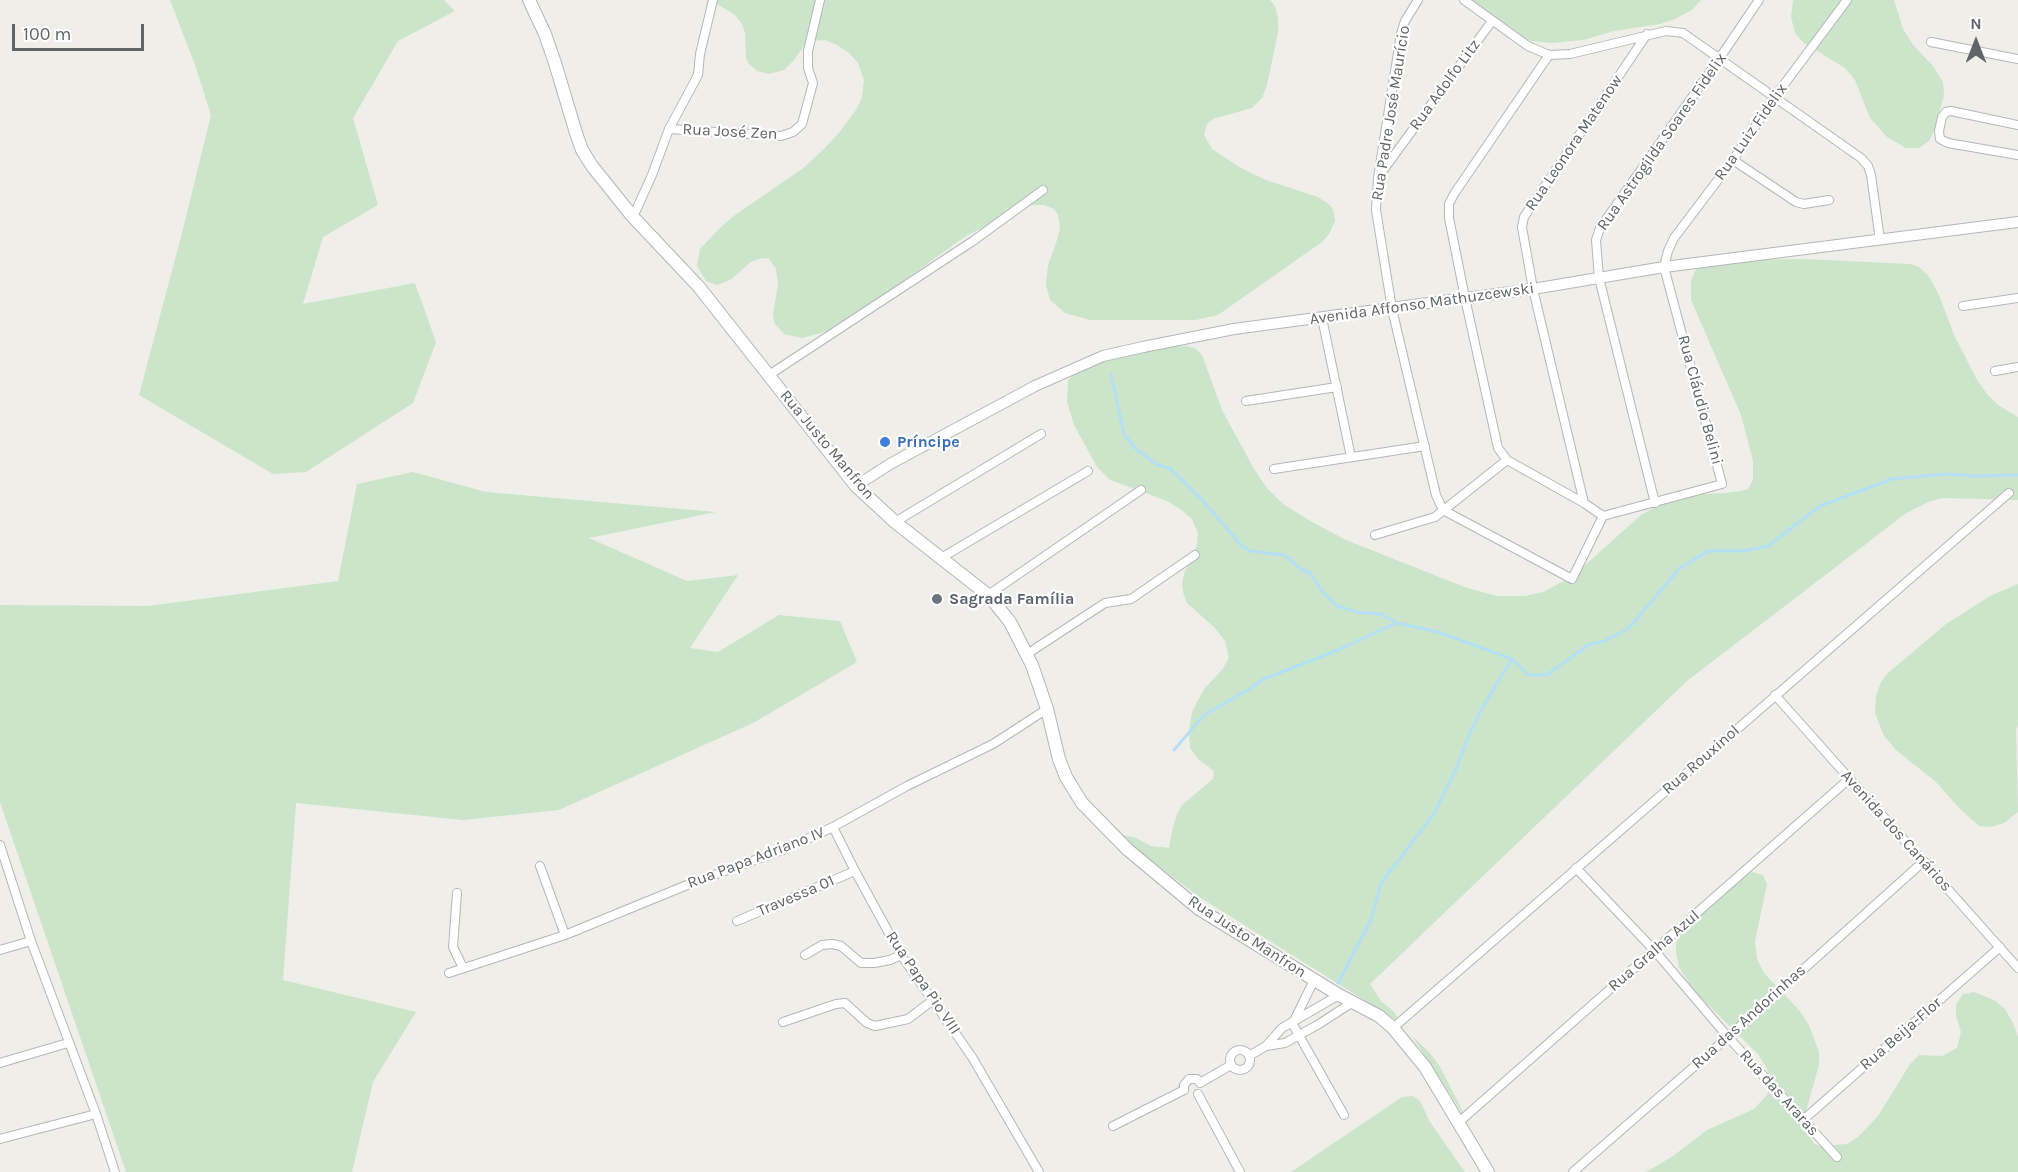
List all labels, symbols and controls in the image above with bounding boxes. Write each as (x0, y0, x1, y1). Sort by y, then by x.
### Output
scale bar (15, 12, 147, 50)
north arrow (1946, 12, 2006, 72)
text: N (1970, 14, 1982, 33)
text: 100 m (23, 23, 71, 45)
street label: Rua Padre José Maurício (1368, 24, 1414, 202)
street label: Rua Adolfo Litz (1406, 36, 1484, 134)
street label: Rua Astrogilda Soares Fidelix (1593, 50, 1731, 234)
street label: Rua Leonora Matenow (1521, 71, 1627, 215)
street label: Rua Luiz Fidelix (1711, 80, 1791, 184)
street label: Rua José Zen (682, 120, 778, 144)
street label: Avenida Affonso Mathuzcewski (1309, 279, 1535, 329)
street label: Rua Cláudio Belini (1673, 333, 1727, 467)
street label: Rua Justo Manfron (776, 386, 878, 504)
place label: Príncipe (897, 432, 960, 452)
marker: Príncipe (878, 435, 892, 449)
place label: Sagrada Família (949, 589, 1074, 609)
marker: Sagrada Família (930, 592, 944, 606)
street label: Rua Rouxinol (1658, 721, 1744, 799)
street label: Avenida dos Canários (1836, 766, 1956, 896)
street label: Rua Papa Adriano IV (685, 823, 827, 893)
street label: Travessa 01 (755, 871, 837, 921)
street label: Rua Justo Manfron (1184, 892, 1310, 982)
street label: Rua Gralha Azul (1604, 906, 1704, 996)
street label: Rua Papa Pio VIII (881, 928, 965, 1038)
street label: Rua das Andorinhas (1688, 961, 1810, 1073)
street label: Rua Beija-Flor (1856, 993, 1946, 1075)
street label: Rua das Araras (1735, 1046, 1823, 1140)

